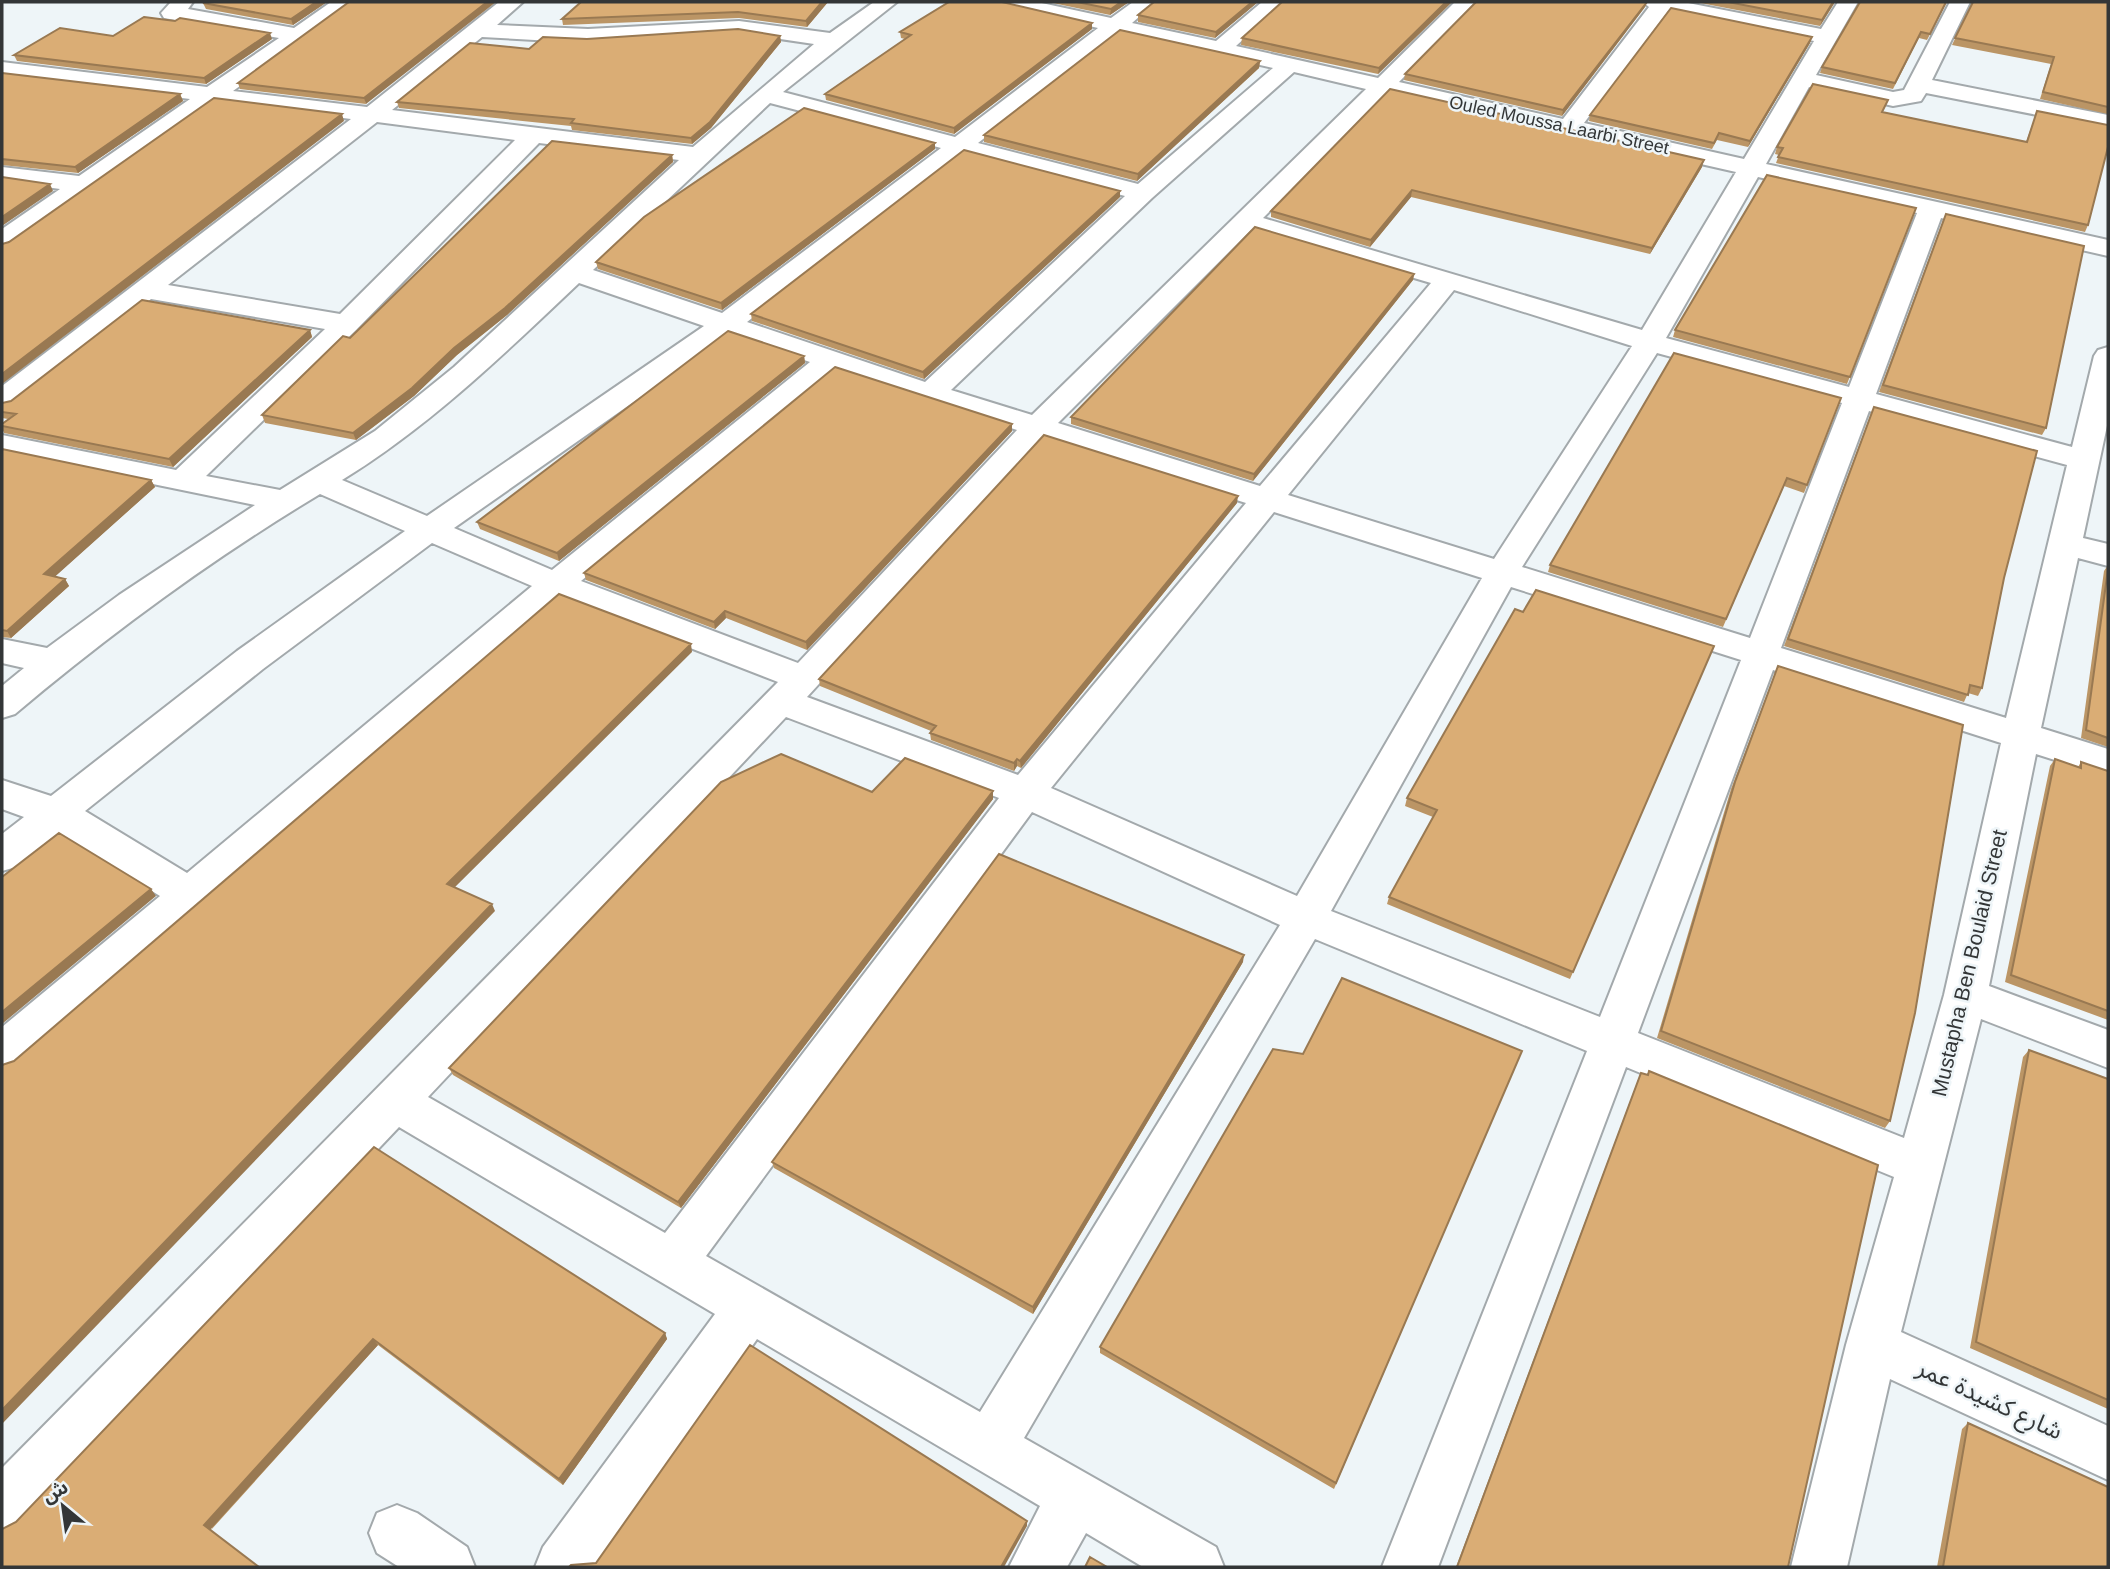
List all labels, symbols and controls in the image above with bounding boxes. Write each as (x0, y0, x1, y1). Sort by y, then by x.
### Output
street label: Ouled Moussa Laarbi Street (1447, 92, 1671, 158)
street label: Mustapha Ben Boulaid Street (1927, 827, 2011, 1099)
street label: شارع كشيدة عمر (1910, 1353, 2067, 1448)
north arrow (28, 1471, 98, 1541)
text: ش (39, 1476, 71, 1507)

